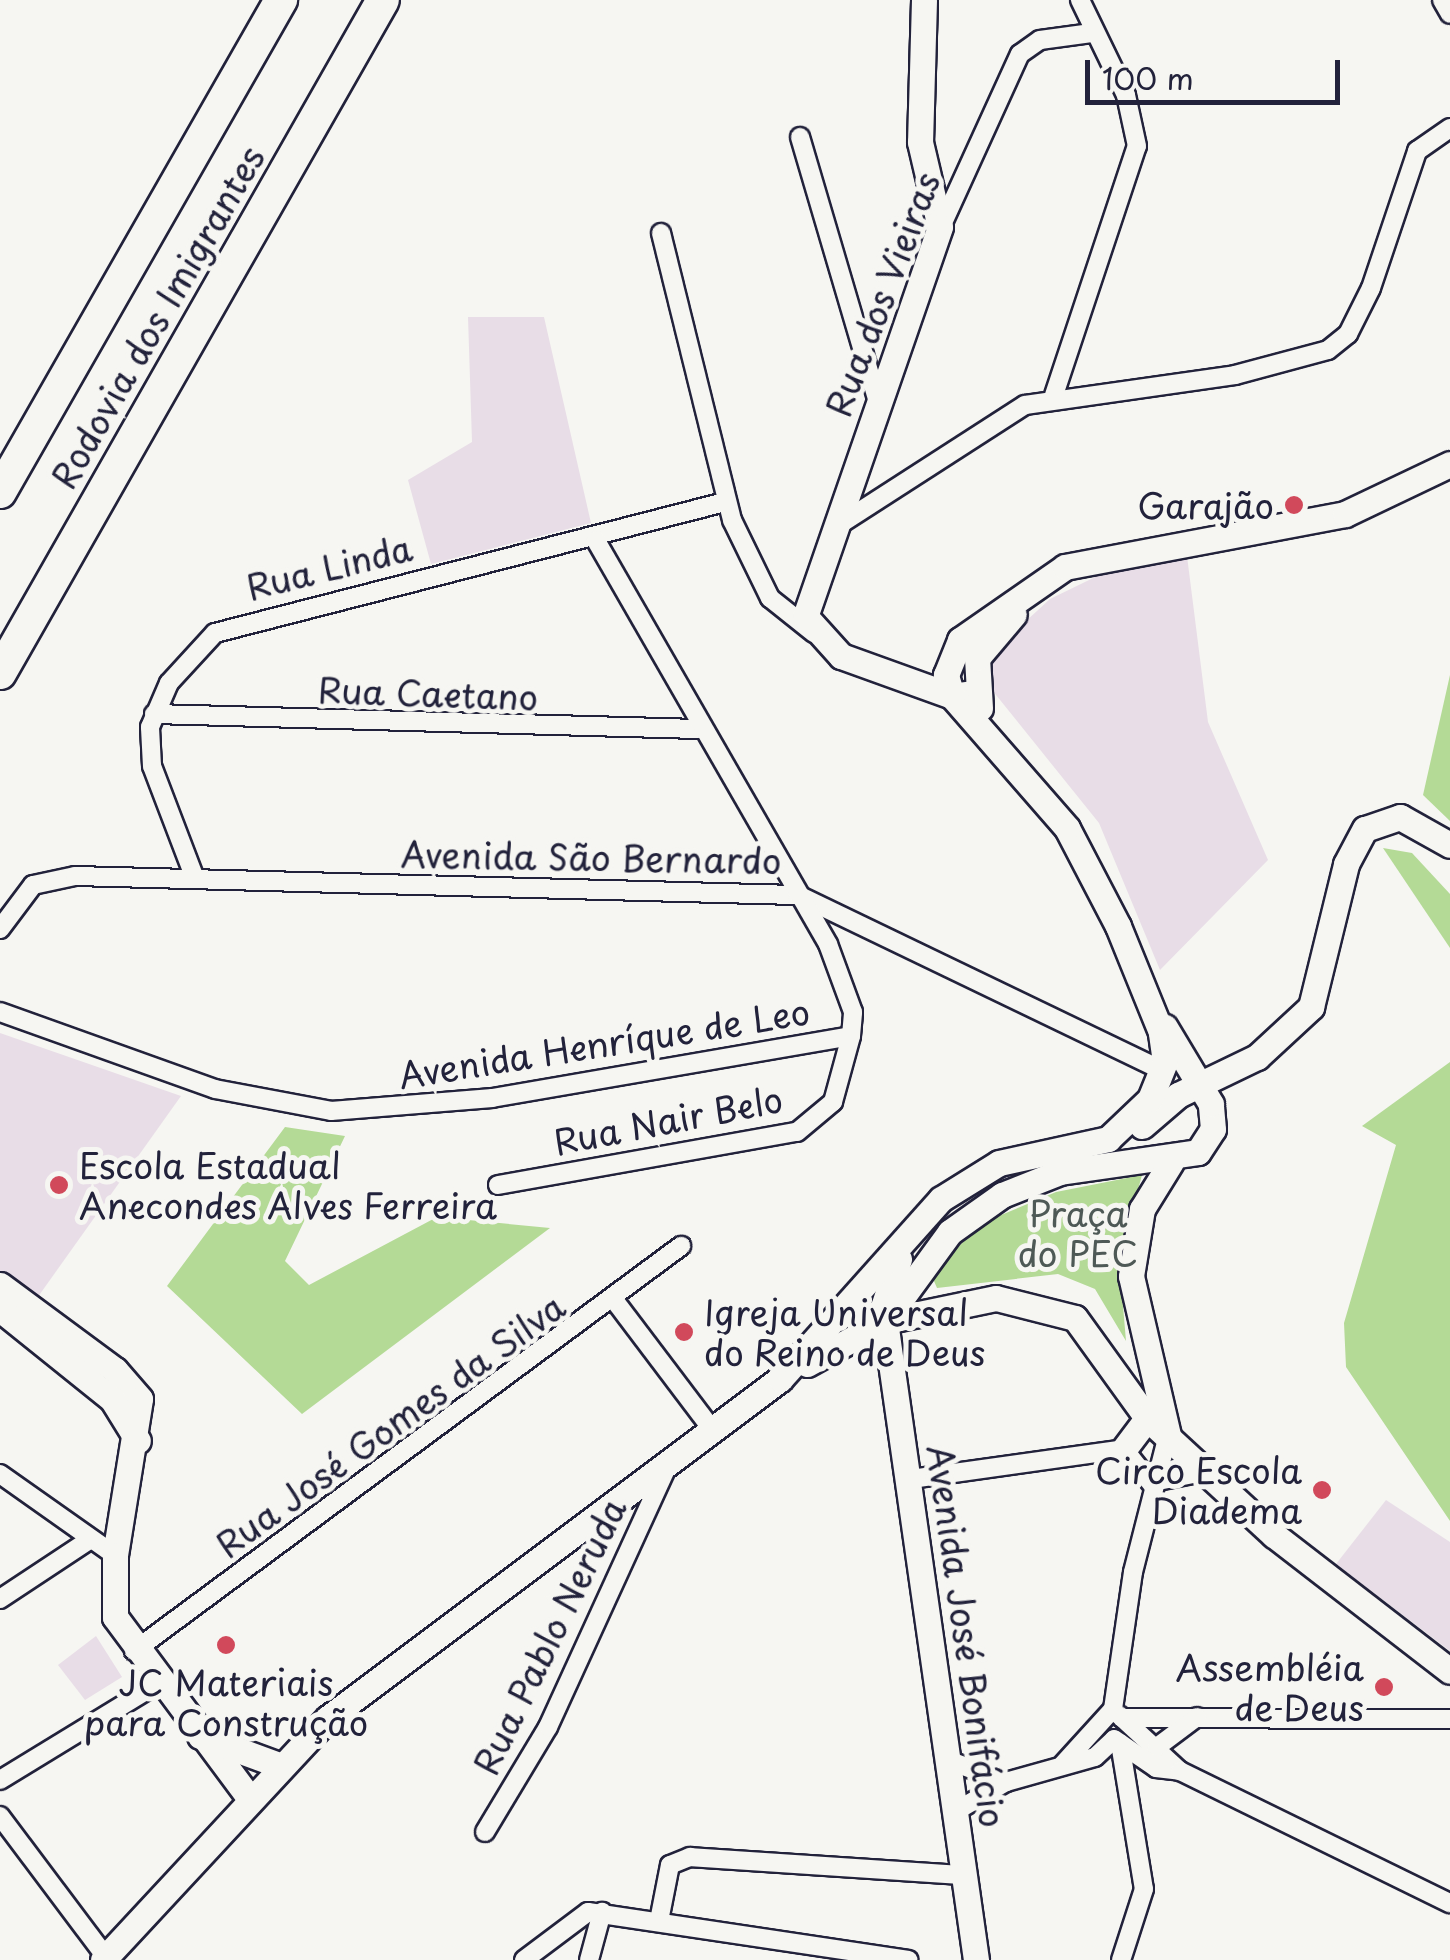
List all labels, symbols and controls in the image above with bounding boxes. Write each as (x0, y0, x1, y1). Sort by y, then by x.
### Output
scale bar (1090, 40, 1345, 102)
text: 100 m (1102, 55, 1194, 100)
street label: Rodovia dos Imigrantes (42, 138, 272, 496)
street label: Rua dos Vieiras (816, 166, 948, 422)
place label: Garajão (1137, 484, 1274, 526)
marker: Garajão (1283, 494, 1305, 516)
street label: Rua Linda (242, 526, 416, 608)
street label: Rua Caetano (317, 668, 539, 718)
street label: Avenida São Bernardo (401, 833, 781, 881)
street label: Avenida Henríque de Leo (395, 990, 813, 1096)
street label: Rua Nair Belo (549, 1077, 787, 1163)
place label: Escola Estadual Anecondes Alves Ferreira (79, 1144, 503, 1226)
marker: Escola Estadual Anecondes Alves Ferreira (48, 1174, 70, 1196)
park label: Praça do PEC (1018, 1192, 1138, 1274)
street label: Rua José Gomes da Silva (206, 1283, 574, 1567)
place label: Igreja Universal do Reino de Deus (704, 1291, 989, 1373)
marker: Igreja Universal do Reino de Deus (673, 1321, 695, 1343)
street label: Avenida José Bonifácio (919, 1442, 1015, 1830)
place label: Circo Escola Diadema (1095, 1449, 1302, 1531)
marker: Circo Escola Diadema (1311, 1479, 1333, 1501)
street label: Rua Pablo Neruda (464, 1490, 634, 1782)
marker: JC Materiais para Construção (215, 1634, 237, 1656)
place label: Assembléia de Deus (1175, 1646, 1364, 1728)
place label: JC Materiais para Construção (84, 1661, 368, 1743)
marker: Assembléia de Deus (1373, 1676, 1395, 1698)

